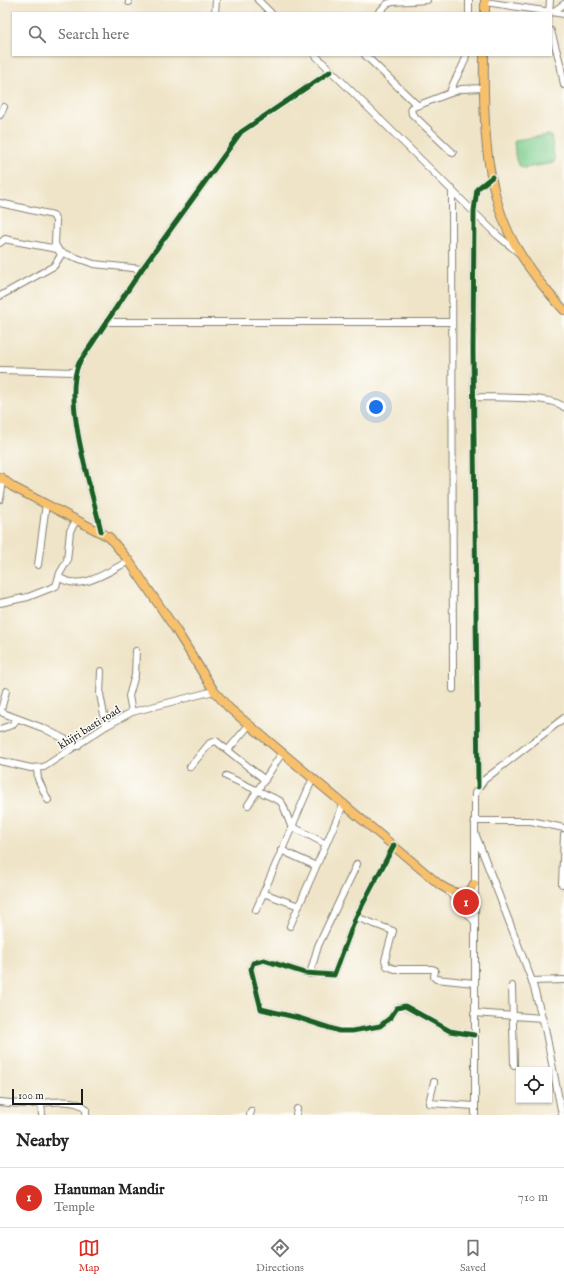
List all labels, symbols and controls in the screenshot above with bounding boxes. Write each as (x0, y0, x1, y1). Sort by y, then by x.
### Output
search box (12, 12, 552, 56)
icon: search (26, 23, 48, 45)
text: Search here (58, 25, 129, 44)
your location (366, 397, 386, 417)
street label: khijri basti road (56, 703, 123, 753)
pin: 1 (453, 887, 479, 917)
map controls (516, 1067, 552, 1103)
button: locate (516, 1067, 552, 1103)
scale bar (12, 1087, 83, 1106)
text: 100 m (18, 1089, 44, 1103)
text: Nearby (16, 1131, 69, 1152)
text: Hanuman Mandir (54, 1180, 164, 1199)
text: 1 (27, 1189, 31, 1206)
text: 710 m (518, 1189, 548, 1206)
text: Temple (54, 1199, 95, 1216)
tab: Map (78, 1237, 100, 1275)
tab: Directions (256, 1237, 304, 1275)
tab: Saved (460, 1237, 486, 1275)

